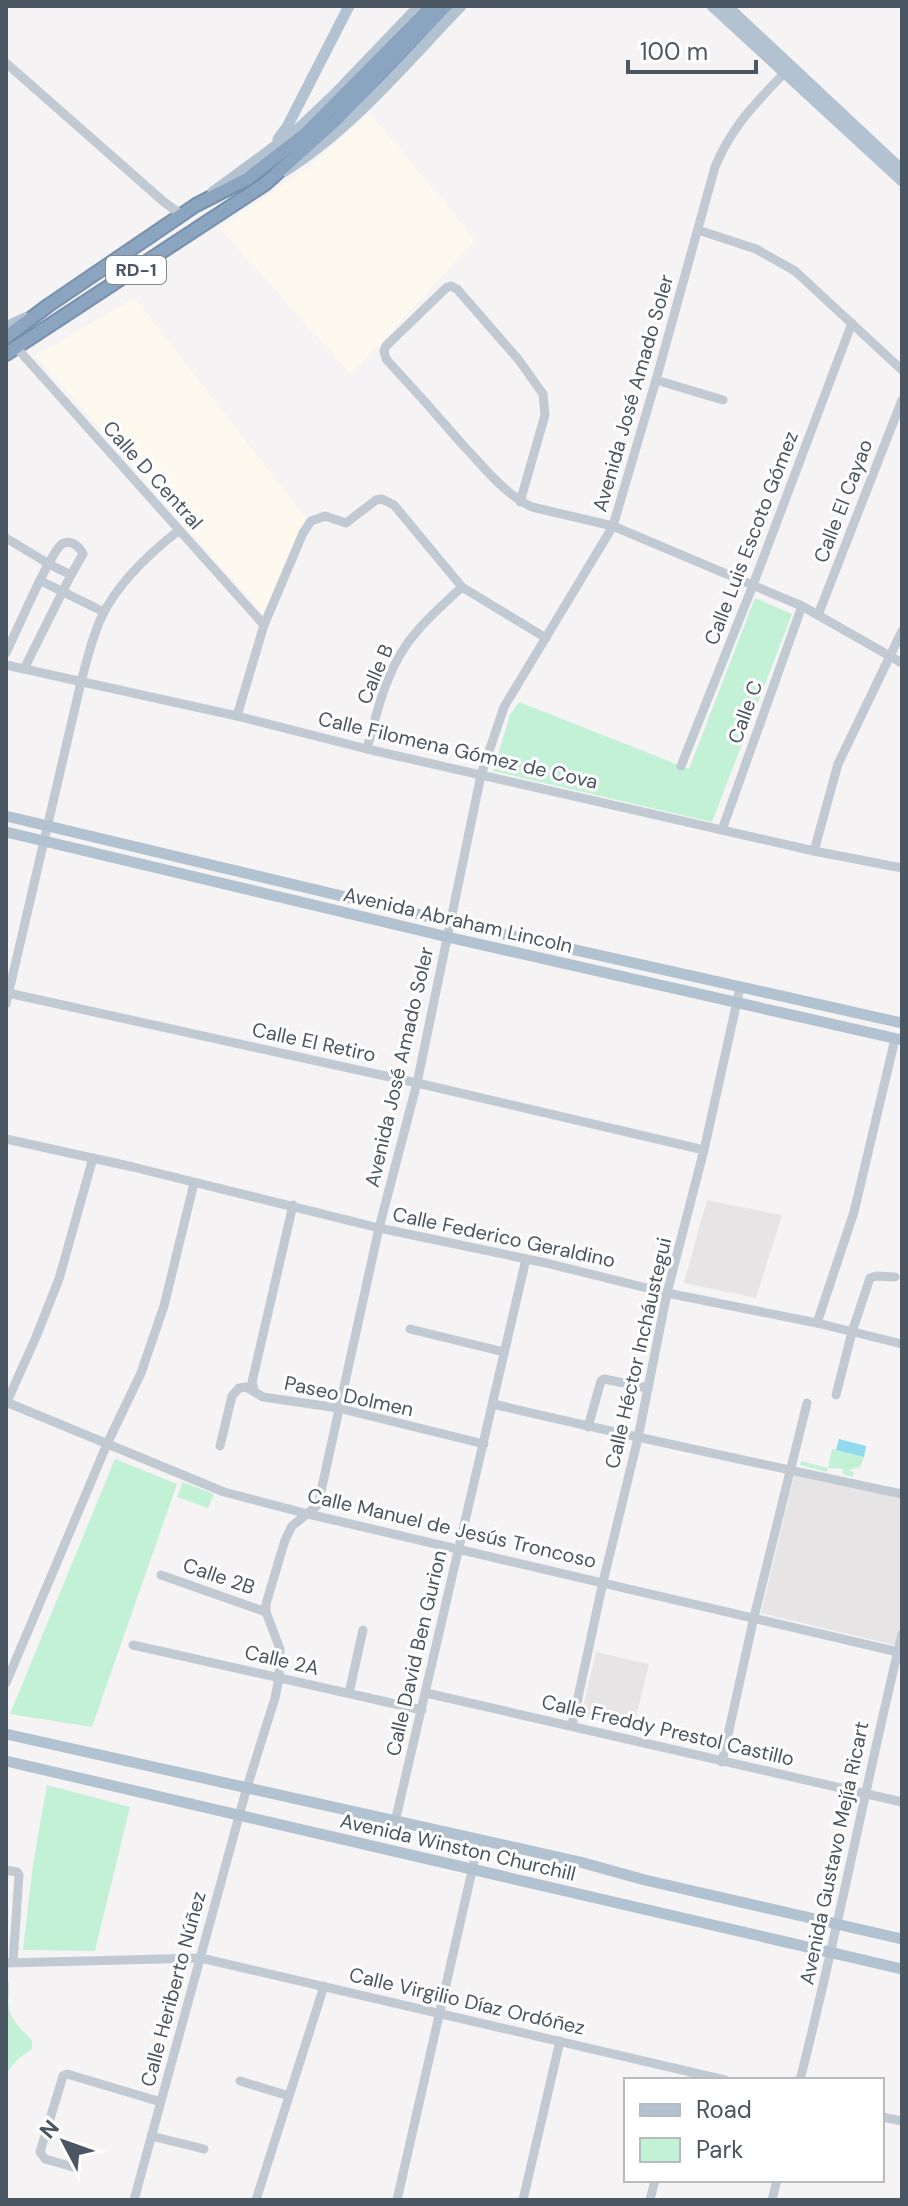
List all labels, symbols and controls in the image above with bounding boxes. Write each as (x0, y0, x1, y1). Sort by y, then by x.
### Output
scale bar (628, 24, 756, 74)
text: 100 m (640, 36, 708, 67)
road number: RD-1 (106, 256, 166, 284)
street label: Avenida José Amado Soler (587, 271, 679, 515)
street label: Calle D Central (97, 415, 209, 535)
street label: Calle Luis Escoto Gómez (698, 427, 804, 649)
street label: Calle El Cayao (808, 436, 878, 566)
street label: Calle B (351, 640, 399, 708)
street label: Calle C (722, 677, 768, 747)
street label: Calle Filomena Gómez de Cova (316, 705, 600, 795)
street label: Avenida Abraham Lincoln (341, 881, 575, 959)
street label: Avenida José Amado Soler (359, 944, 439, 1190)
street label: Calle El Retiro (250, 1016, 378, 1068)
street label: Calle Federico Geraldino (390, 1201, 618, 1273)
street label: Calle Héctor Incháustegui (599, 1235, 677, 1471)
street label: Paseo Dolmen (282, 1370, 416, 1422)
street label: Calle Manuel de Jesús Troncoso (305, 1482, 599, 1574)
street label: Calle David Ben Gurion (380, 1547, 452, 1759)
street label: Calle 2B (180, 1552, 258, 1600)
street label: Calle 2A (242, 1639, 322, 1681)
street label: Calle Freddy Prestol Castillo (539, 1688, 797, 1772)
street label: Avenida Gustavo Mejía Ricart (793, 1719, 875, 1987)
street label: Avenida Winston Churchill (338, 1807, 578, 1887)
street label: Calle Heriberto Núñez (134, 1888, 212, 2090)
street label: Calle Virgilio Díaz Ordóñez (347, 1961, 587, 2041)
legend (624, 2078, 884, 2182)
text: Road (696, 2094, 752, 2125)
north arrow (24, 2102, 104, 2182)
text: N (33, 2114, 65, 2145)
text: Park (696, 2134, 743, 2165)

